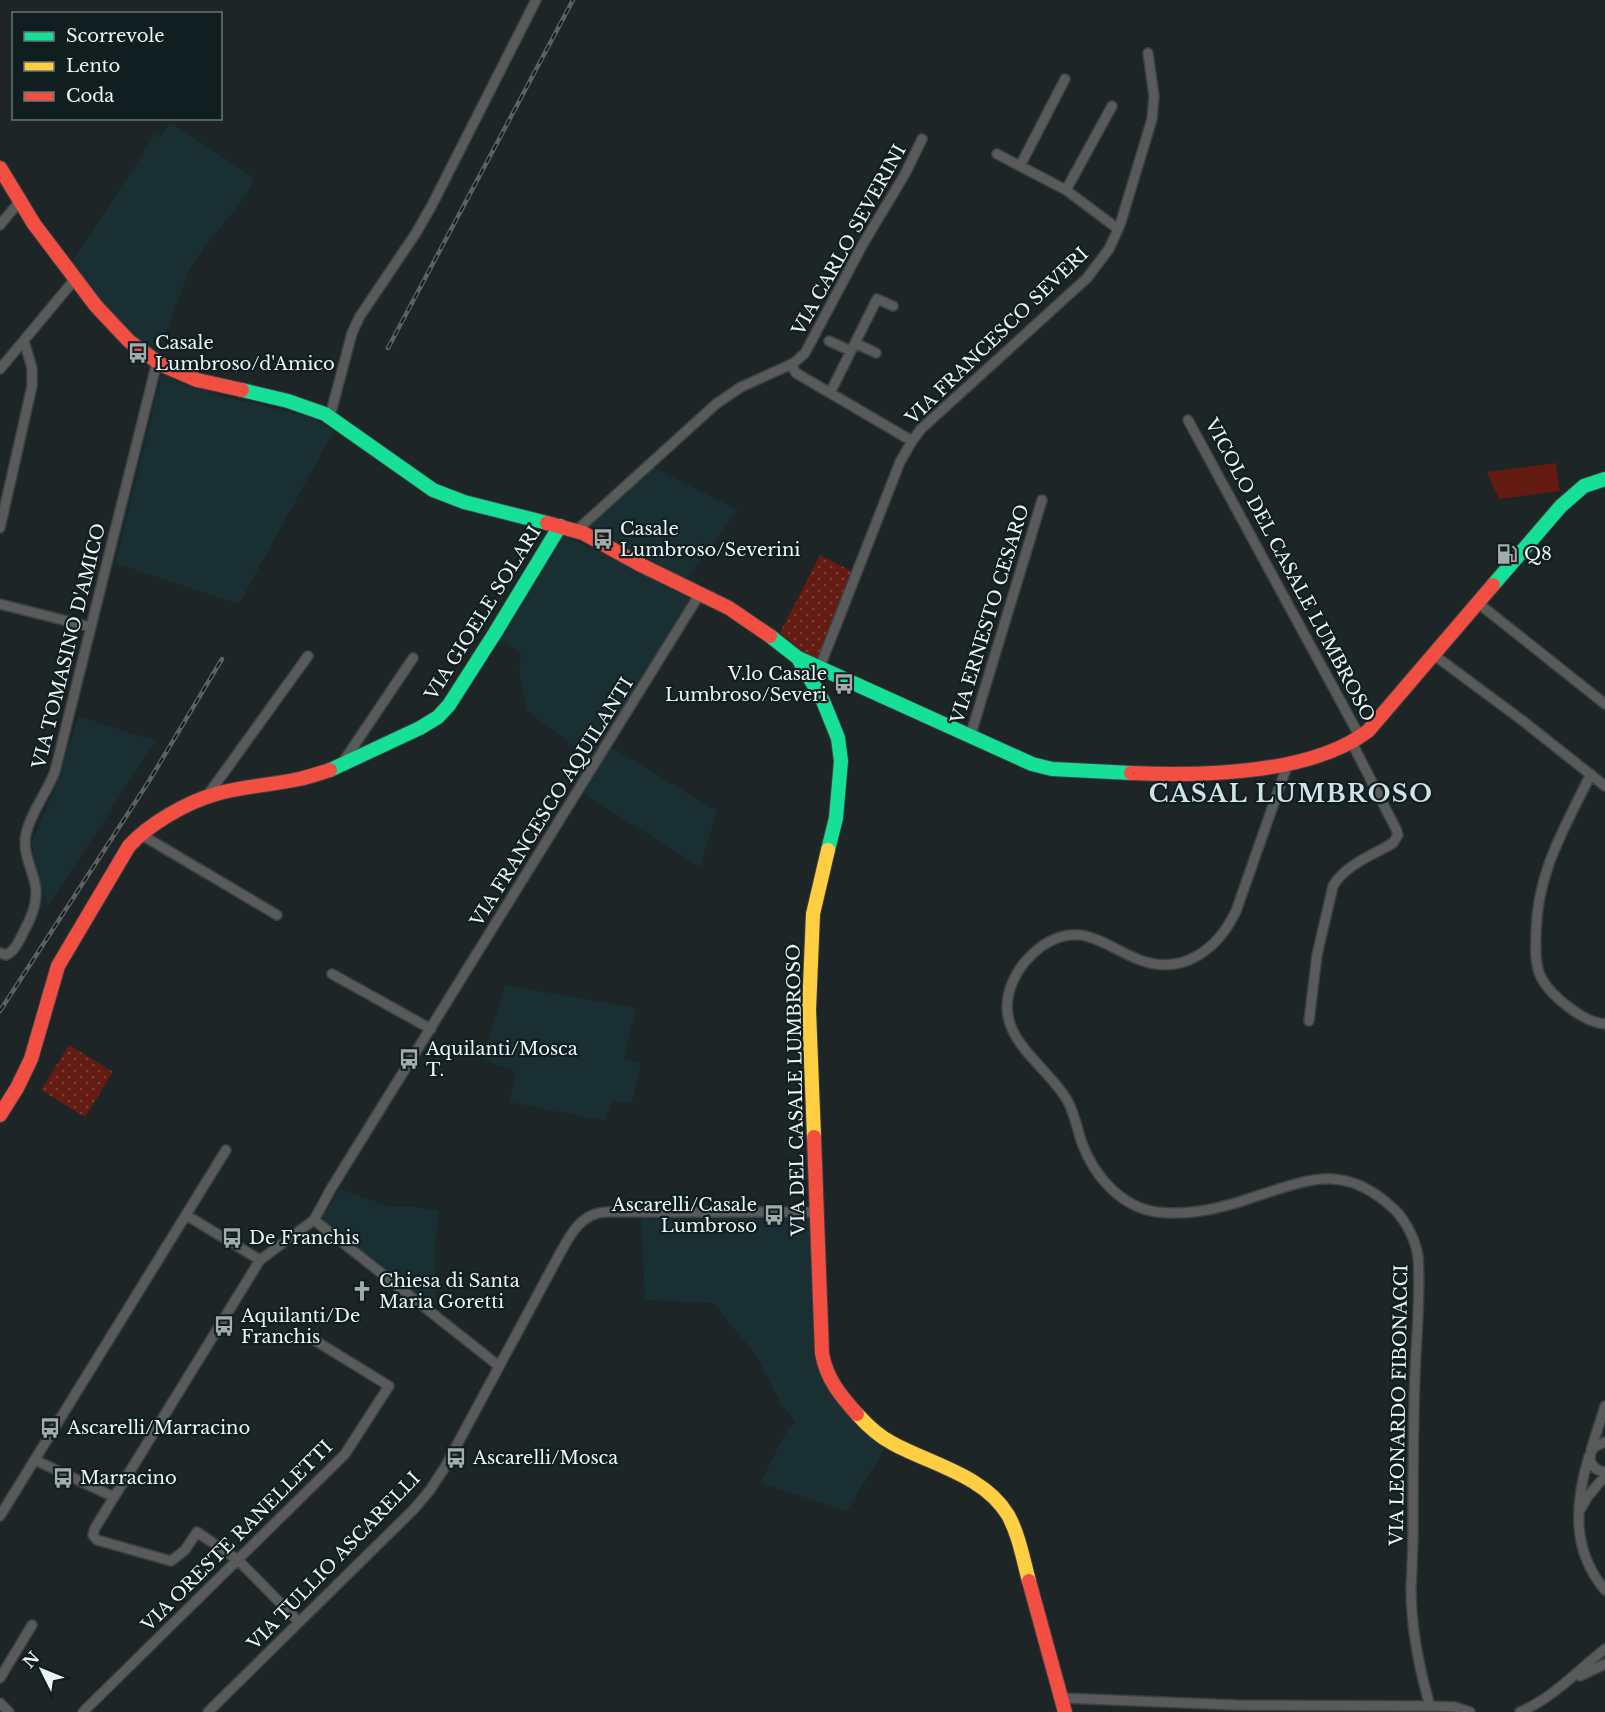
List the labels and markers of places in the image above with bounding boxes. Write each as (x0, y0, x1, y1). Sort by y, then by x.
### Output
place label: Casale Lumbroso/d'Amico (155, 332, 335, 375)
bus stop icon: Casale Lumbroso/d'Amico (126, 341, 150, 365)
place label: Casale Lumbroso/Severini (620, 518, 800, 561)
bus stop icon: Casale Lumbroso/Severini (591, 527, 615, 551)
fuel station icon: Q8 (1495, 542, 1519, 566)
place label: Q8 (1524, 543, 1552, 565)
place label: V.lo Casale Lumbroso/Severi (665, 663, 827, 706)
bus stop icon: V.lo Casale Lumbroso/Severi (832, 672, 856, 696)
place label: Aquilanti/Mosca T. (425, 1038, 578, 1081)
bus stop icon: Aquilanti/Mosca T. (397, 1047, 421, 1071)
place label: Ascarelli/Casale Lumbroso (611, 1194, 757, 1237)
bus stop icon: Ascarelli/Casale Lumbroso (762, 1203, 786, 1227)
bus stop icon: De Franchis (220, 1226, 244, 1250)
place label: De Franchis (249, 1227, 360, 1249)
place label: Chiesa di Santa Maria Goretti (379, 1270, 520, 1313)
church icon: Chiesa di Santa Maria Goretti (350, 1279, 374, 1303)
place label: Aquilanti/De Franchis (240, 1305, 360, 1348)
bus stop icon: Aquilanti/De Franchis (212, 1314, 236, 1338)
bus stop icon: Ascarelli/Marracino (38, 1416, 62, 1440)
place label: Ascarelli/Marracino (66, 1417, 250, 1439)
bus stop icon: Ascarelli/Mosca (444, 1446, 468, 1470)
place label: Ascarelli/Mosca (472, 1447, 618, 1469)
bus stop icon: Marracino (51, 1466, 75, 1490)
place label: Marracino (80, 1467, 177, 1489)

